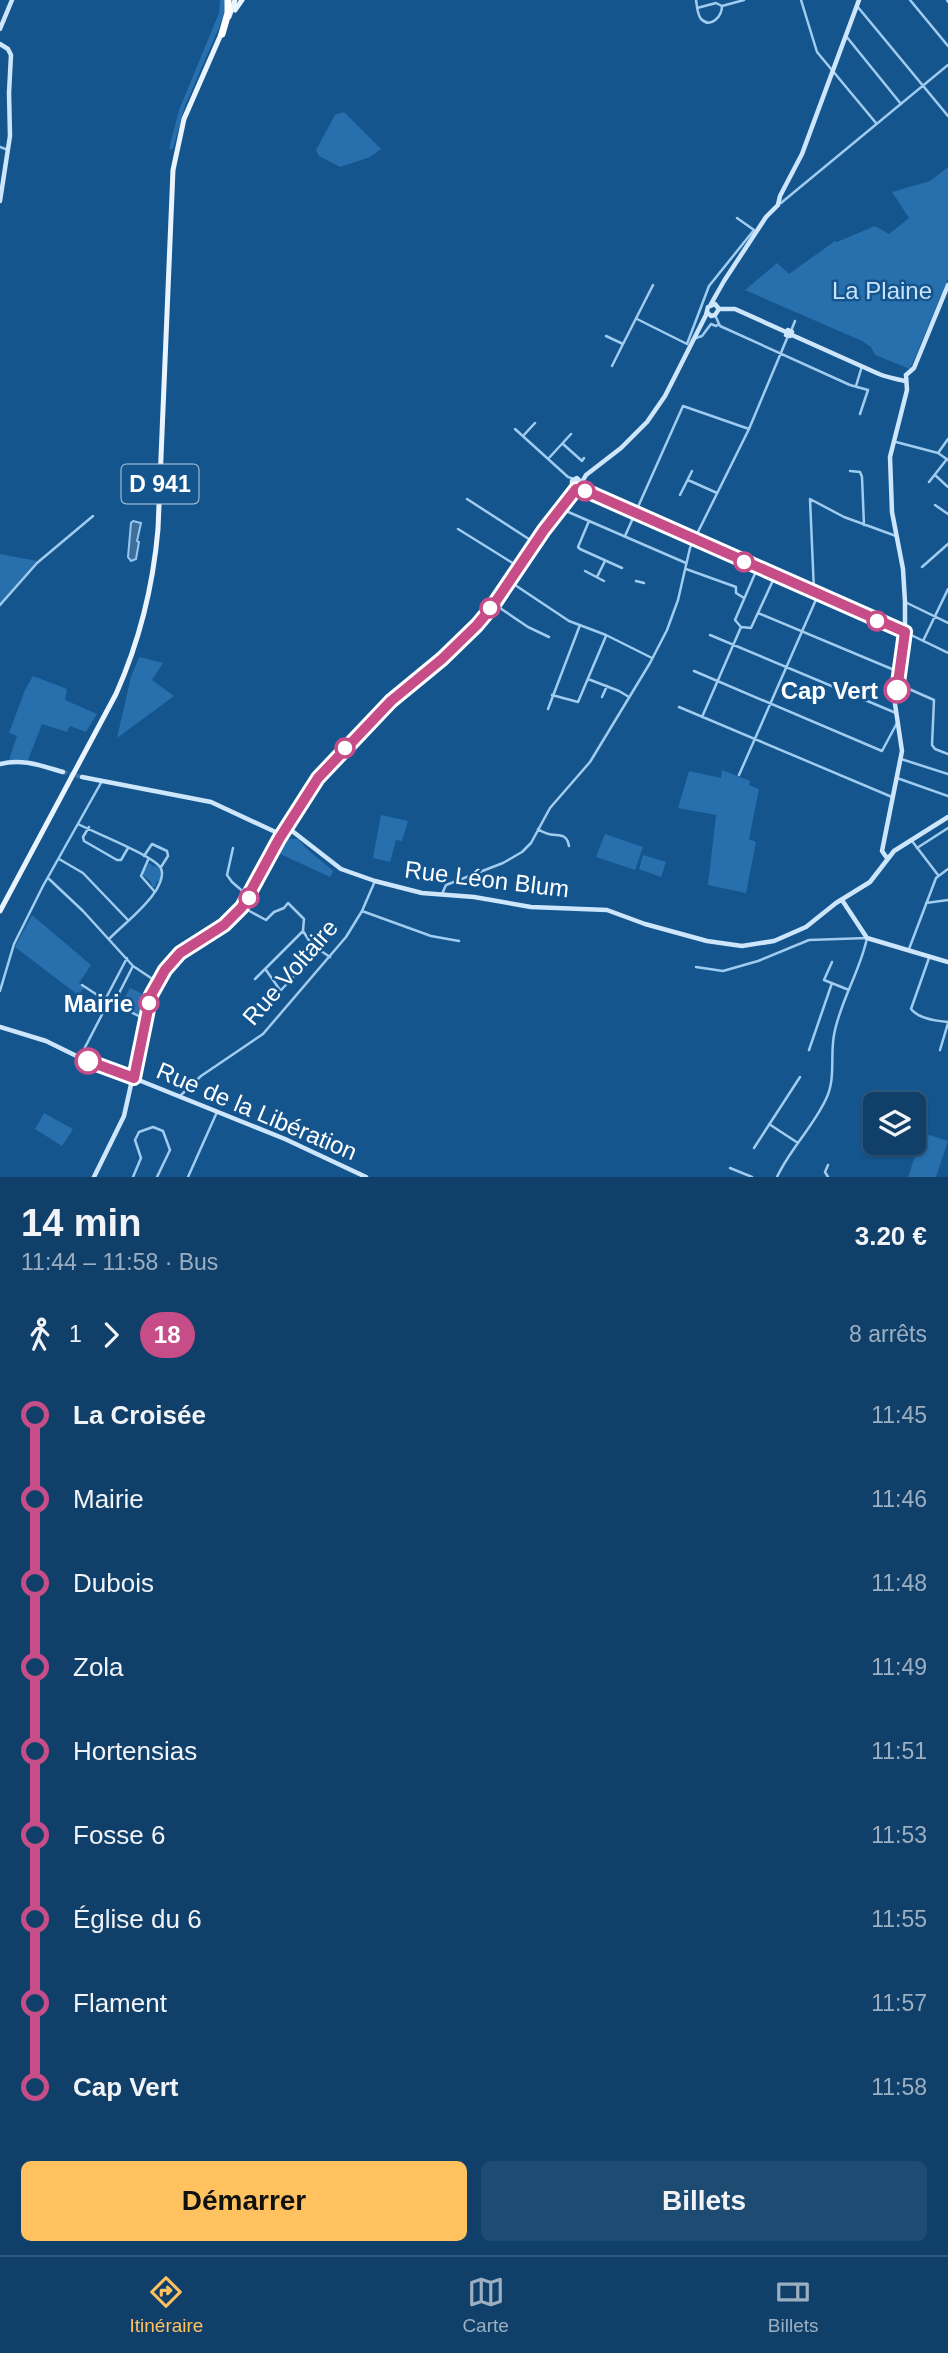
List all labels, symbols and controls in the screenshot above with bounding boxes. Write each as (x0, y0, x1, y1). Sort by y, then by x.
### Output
park label: La Plaine (832, 277, 932, 304)
road number: D 941 (122, 464, 198, 504)
unlabelled marker (575, 481, 595, 501)
unlabelled marker (734, 552, 754, 572)
unlabelled marker (480, 598, 500, 618)
unlabelled marker (867, 611, 887, 631)
place label: Cap Vert (781, 677, 878, 704)
marker: Cap Vert (884, 677, 910, 703)
unlabelled marker (335, 738, 355, 758)
street label: Rue Léon Blum (403, 856, 571, 902)
unlabelled marker (239, 888, 259, 908)
street label: Rue Voltaire (237, 914, 343, 1030)
place label: Mairie (64, 990, 133, 1017)
marker: Mairie (139, 993, 159, 1013)
unlabelled marker (75, 1048, 101, 1074)
street label: Rue de la Libération (153, 1057, 361, 1165)
map controls (863, 1092, 926, 1155)
button: layers (863, 1092, 926, 1155)
text: 14 min (21, 1202, 141, 1244)
text: 3.20 € (855, 1221, 927, 1251)
text: 11:44 – 11:58 · Bus (21, 1249, 218, 1275)
icon: walk (21, 1316, 59, 1354)
icon: forward (92, 1316, 130, 1354)
text: 1 (69, 1321, 82, 1347)
text: 18 (154, 1321, 181, 1348)
text: 8 arrêts (849, 1321, 927, 1347)
text: La Croisée (73, 1400, 206, 1430)
text: 11:45 (871, 1402, 927, 1428)
text: Mairie (73, 1484, 144, 1514)
text: 11:46 (871, 1486, 927, 1512)
text: Dubois (73, 1568, 154, 1598)
text: 11:48 (871, 1570, 927, 1596)
text: Zola (73, 1652, 124, 1682)
text: 11:49 (871, 1654, 927, 1680)
text: Hortensias (73, 1736, 197, 1766)
text: 11:51 (871, 1738, 927, 1764)
text: Fosse 6 (73, 1820, 166, 1850)
text: 11:53 (871, 1822, 927, 1848)
text: Église du 6 (73, 1904, 202, 1934)
text: 11:55 (871, 1906, 927, 1932)
text: Flament (73, 1988, 167, 2018)
text: 11:57 (871, 1990, 927, 2016)
text: Cap Vert (73, 2072, 179, 2102)
text: 11:58 (871, 2074, 927, 2100)
button: Démarrer (21, 2161, 467, 2241)
button: Billets (481, 2161, 927, 2241)
tab: Itinéraire (129, 2273, 203, 2337)
tab: Carte (462, 2273, 509, 2337)
tab: Billets (768, 2273, 819, 2337)

